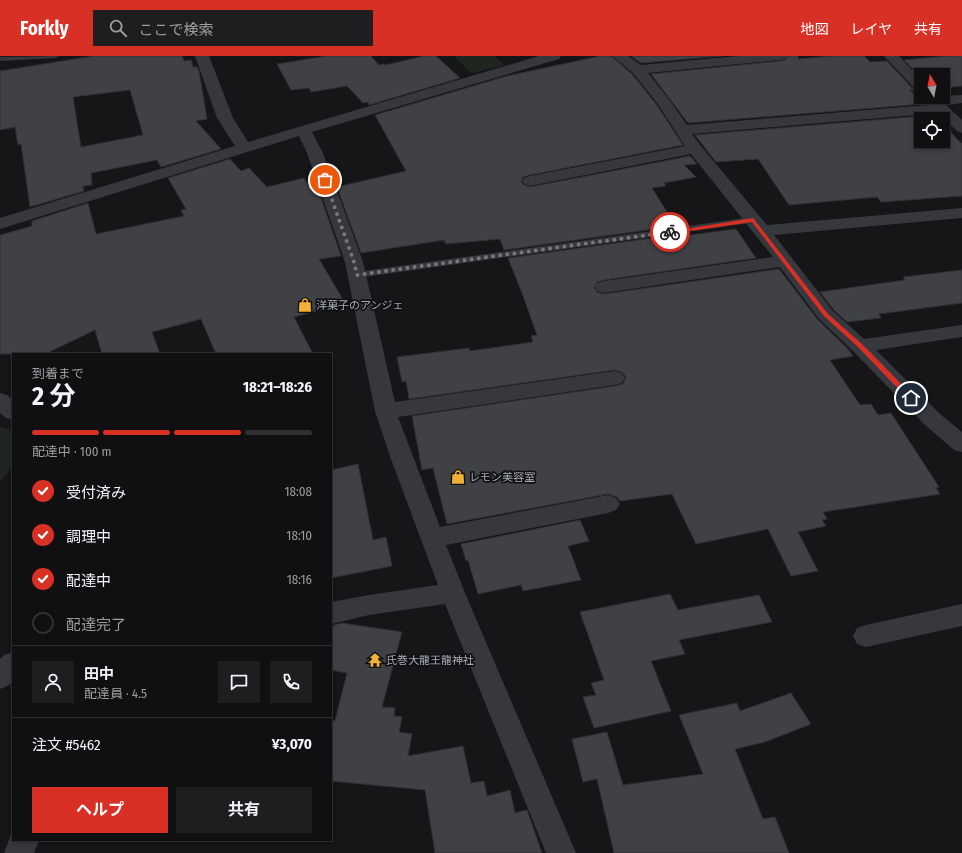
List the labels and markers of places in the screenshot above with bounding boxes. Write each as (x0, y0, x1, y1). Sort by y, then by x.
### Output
pin (308, 163, 342, 197)
shop icon: 洋菓子のアンジェ (297, 297, 313, 313)
place label: 洋菓子のアンジェ (316, 299, 404, 312)
pin (894, 381, 928, 415)
shop icon: レモン美容室 (450, 469, 466, 485)
place label: レモン美容室 (469, 471, 535, 484)
temple icon: 氏巻大龍王龍神社 (367, 652, 383, 668)
place label: 氏巻大龍王龍神社 (386, 654, 474, 667)

